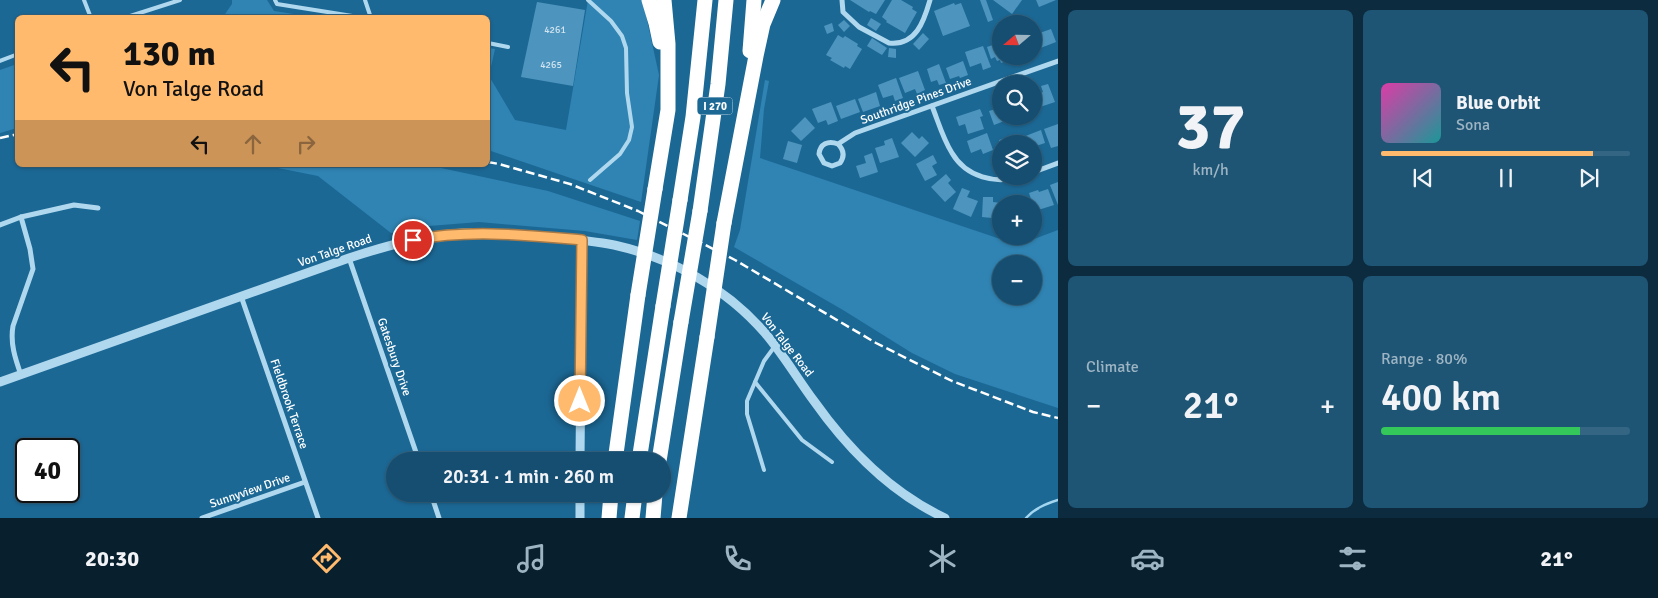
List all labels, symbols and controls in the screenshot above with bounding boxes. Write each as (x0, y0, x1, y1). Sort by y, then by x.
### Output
north arrow (992, 15, 1042, 65)
map controls (992, 15, 1042, 305)
house number: 4261 (544, 24, 566, 36)
text: 130 m (123, 32, 216, 75)
icon: left (40, 35, 105, 100)
house number: 4265 (540, 59, 562, 71)
street label: Southridge Pines Drive (859, 74, 973, 128)
text: Von Talge Road (123, 75, 264, 102)
button: search (992, 75, 1042, 125)
text: 37 (1175, 87, 1246, 167)
text: Blue Orbit (1456, 91, 1540, 115)
road number: I 270 (698, 98, 732, 114)
text: Sona (1456, 115, 1490, 135)
icon: left (186, 130, 214, 158)
icon: ahead (239, 130, 267, 158)
icon: right (292, 130, 320, 158)
button: layers (992, 135, 1042, 185)
text: km/h (1192, 160, 1229, 180)
icon: previous (1409, 164, 1437, 192)
icon: pause (1492, 164, 1520, 192)
icon: next (1575, 164, 1603, 192)
button: + (992, 195, 1042, 245)
pin (392, 219, 434, 261)
icon: arrive (399, 226, 427, 254)
street label: Von Talge Road (296, 231, 374, 271)
button: − (992, 255, 1042, 305)
street label: Von Talge Road (757, 310, 817, 380)
street label: Gatesbury Drive (374, 316, 414, 398)
text: Range · 80% (1381, 349, 1467, 369)
street label: Fieldbrook Terrace (267, 357, 311, 451)
text: Climate (1086, 357, 1139, 377)
position arrow (553, 374, 605, 426)
text: 400 km (1381, 374, 1501, 421)
text: 21° (1183, 382, 1238, 429)
text: − (1086, 389, 1101, 423)
text: + (1320, 389, 1335, 423)
speed limit sign: 40 (15, 438, 80, 503)
text: 20:31 · 1 min · 260 m (443, 465, 614, 489)
street label: Sunnyview Drive (208, 470, 292, 512)
icon: directions (309, 541, 344, 576)
icon: music (514, 541, 549, 576)
icon: phone (720, 541, 755, 576)
icon: climate (925, 541, 960, 576)
icon: car (1130, 541, 1165, 576)
icon: filters (1335, 541, 1370, 576)
text: 20:30 (85, 545, 139, 572)
text: 21° (1540, 545, 1573, 572)

